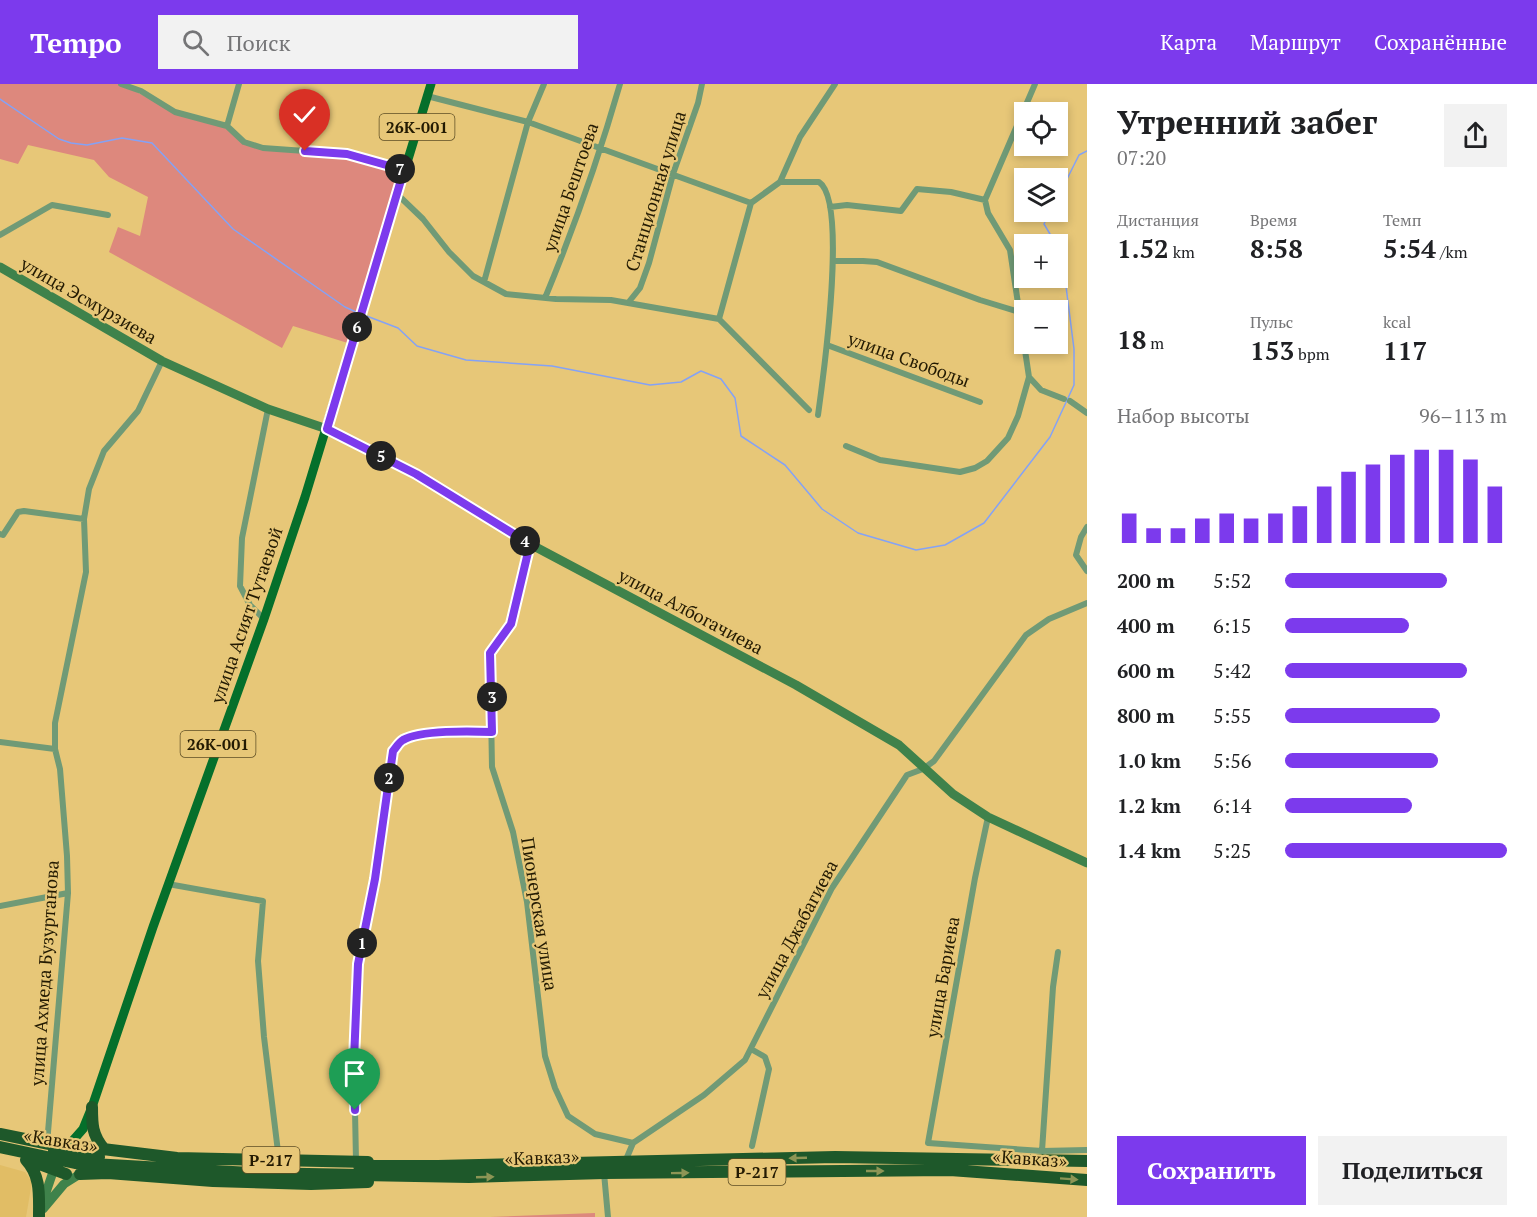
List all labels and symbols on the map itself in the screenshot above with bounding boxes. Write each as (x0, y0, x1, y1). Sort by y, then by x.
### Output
pin (279, 89, 330, 151)
street label: Станционная улица (619, 108, 691, 274)
road number: 26К-001 (380, 114, 454, 140)
street label: улица Бештоева (536, 119, 603, 256)
pin: 7 (385, 154, 415, 184)
street label: улица Эсмурзиева (16, 251, 161, 349)
pin: 6 (342, 312, 372, 342)
street label: улица Свободы (844, 325, 973, 392)
pin: 5 (366, 441, 396, 471)
street label: улица Асият Тутаевой (204, 524, 287, 707)
pin: 4 (510, 526, 540, 556)
street label: улица Албогачиева (613, 562, 768, 659)
pin: 3 (477, 682, 507, 712)
road number: 26К-001 (180, 731, 256, 757)
pin: 2 (374, 763, 404, 793)
street label: Пионерская улица (516, 836, 564, 992)
street label: улица Джабагиева (749, 856, 843, 1003)
street label: улица Ахмеда Бузуртанова (24, 859, 64, 1088)
street label: улица Бариева (919, 914, 964, 1041)
pin: 1 (347, 928, 377, 958)
pin (329, 1048, 380, 1110)
street label: «Кавказ» (22, 1122, 100, 1158)
street label: «Кавказ» (992, 1143, 1069, 1173)
street label: «Кавказ» (504, 1144, 580, 1170)
road number: Р-217 (242, 1147, 300, 1173)
one-way arrow (788, 1154, 807, 1163)
road number: Р-217 (728, 1159, 786, 1185)
one-way arrow (865, 1166, 884, 1176)
one-way arrow (670, 1168, 689, 1177)
one-way arrow (475, 1172, 494, 1181)
one-way arrow (1060, 1175, 1079, 1184)

